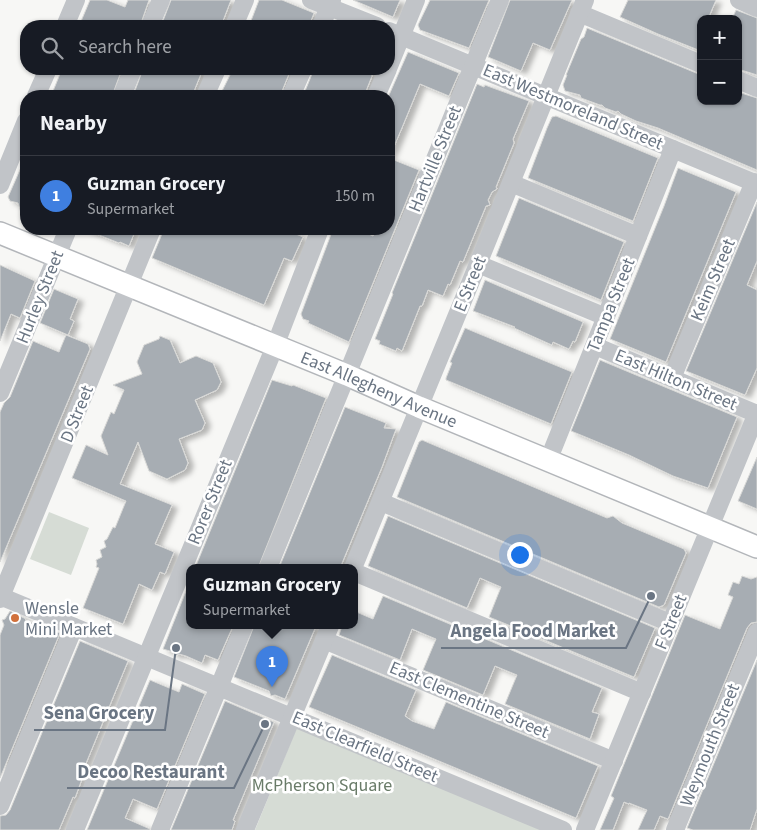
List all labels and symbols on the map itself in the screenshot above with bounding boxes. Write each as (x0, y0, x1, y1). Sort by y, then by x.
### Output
street label: East Westmoreland Street (479, 58, 667, 156)
street label: Hartville Street (402, 102, 468, 216)
street label: Keim Street (684, 235, 742, 325)
street label: Hurley Street (10, 247, 70, 347)
street label: E Street (448, 252, 492, 316)
street label: Tampa Street (581, 254, 641, 356)
street label: East Hilton Street (611, 343, 741, 417)
street label: East Allegheny Avenue (297, 345, 461, 434)
street label: D Street (54, 382, 100, 446)
street label: Rorer Street (182, 456, 238, 548)
your location (507, 542, 533, 568)
street label: F Street (649, 591, 693, 653)
place label: Wensle Mini Market (25, 596, 112, 642)
marker: Wensle Mini Market (9, 612, 21, 624)
callout: Angela Food Market (441, 614, 626, 648)
text: Angela Food Market (450, 618, 615, 645)
pin: 1 (256, 646, 288, 687)
street label: East Clementine Street (385, 655, 553, 745)
street label: Weymouth Street (674, 680, 746, 810)
callout: Sena Grocery (34, 696, 165, 730)
text: Sena Grocery (44, 700, 155, 727)
street label: East Clearfield Street (288, 705, 442, 789)
callout: Decoo Restaurant (67, 754, 234, 788)
text: Decoo Restaurant (77, 759, 225, 786)
park label: McPherson Square (252, 773, 392, 798)

